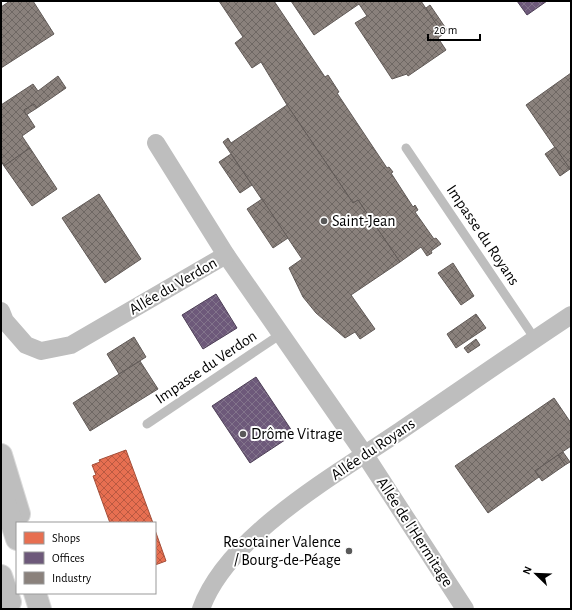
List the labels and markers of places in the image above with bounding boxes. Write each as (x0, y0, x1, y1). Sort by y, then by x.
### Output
place label: Saint-Jean (332, 213, 396, 229)
marker: Saint-Jean (319, 216, 329, 226)
place label: Drôme Vitrage (251, 426, 343, 442)
marker: Drôme Vitrage (238, 429, 248, 439)
place label: Resotainer Valence / Bourg-de-Péage (223, 534, 341, 568)
marker: Resotainer Valence / Bourg-de-Péage (344, 546, 354, 556)

